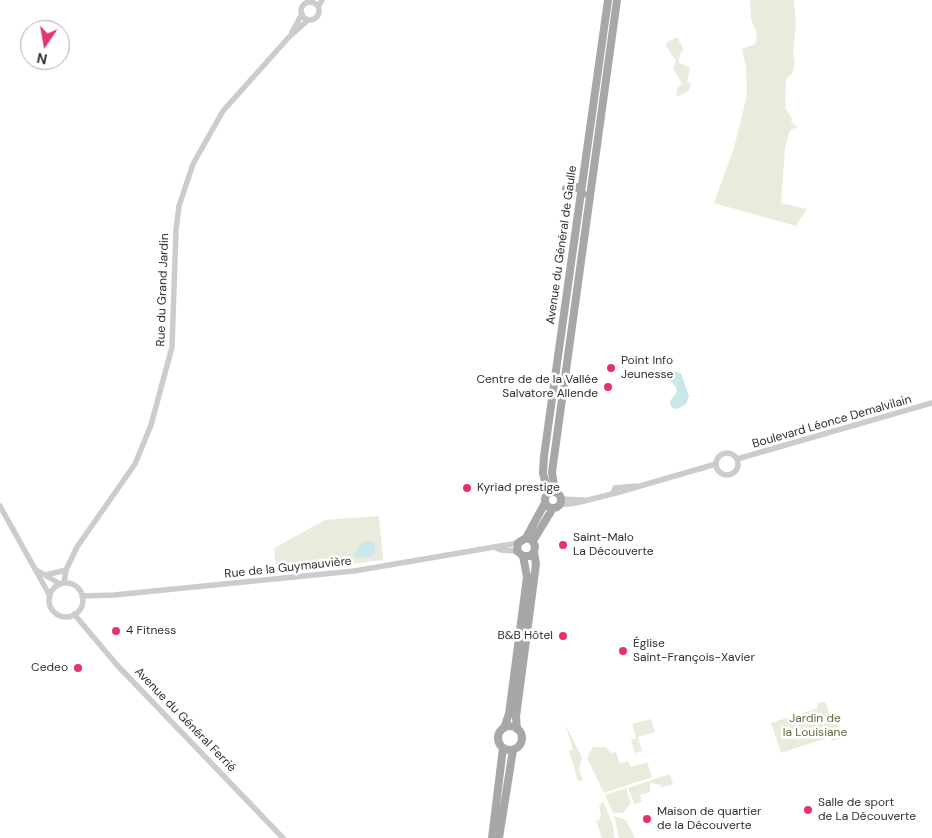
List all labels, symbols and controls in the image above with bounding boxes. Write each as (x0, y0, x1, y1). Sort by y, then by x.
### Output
north arrow (20, 20, 70, 70)
text: N (35, 49, 49, 69)
street label: Avenue du Général de Gaulle (544, 165, 580, 325)
street label: Rue du Grand Jardin (154, 233, 172, 347)
place label: Point Info Jeunesse (621, 354, 673, 382)
marker: Point Info Jeunesse (605, 362, 617, 374)
place label: Centre de de la Vallée Salvatore Allende (476, 373, 598, 401)
marker: Centre de de la Vallée Salvatore Allende (602, 381, 614, 393)
street label: Boulevard Léonce Demalvilain (751, 392, 913, 452)
place label: Kyriad prestige (477, 481, 560, 495)
marker: Kyriad prestige (461, 482, 473, 494)
place label: Saint-Malo La Découverte (573, 531, 654, 559)
marker: Saint-Malo La Découverte (557, 539, 569, 551)
street label: Rue de la Guymauvière (224, 554, 352, 582)
place label: 4 Fitness (126, 624, 176, 638)
marker: 4 Fitness (110, 625, 122, 637)
place label: B&B Hôtel (497, 629, 553, 643)
marker: B&B Hôtel (557, 630, 569, 642)
place label: Église Saint-François-Xavier (633, 637, 755, 665)
marker: Église Saint-François-Xavier (617, 645, 629, 657)
place label: Cedeo (31, 661, 68, 675)
marker: Cedeo (72, 662, 84, 674)
street label: Avenue du Général Ferrié (131, 665, 239, 775)
park label: Jardin de la Louisiane (783, 712, 847, 740)
place label: Salle de sport de La Découverte (818, 796, 916, 824)
marker: Salle de sport de La Découverte (802, 804, 814, 816)
place label: Maison de quartier de la Découverte (657, 805, 761, 833)
marker: Maison de quartier de la Découverte (641, 813, 653, 825)

